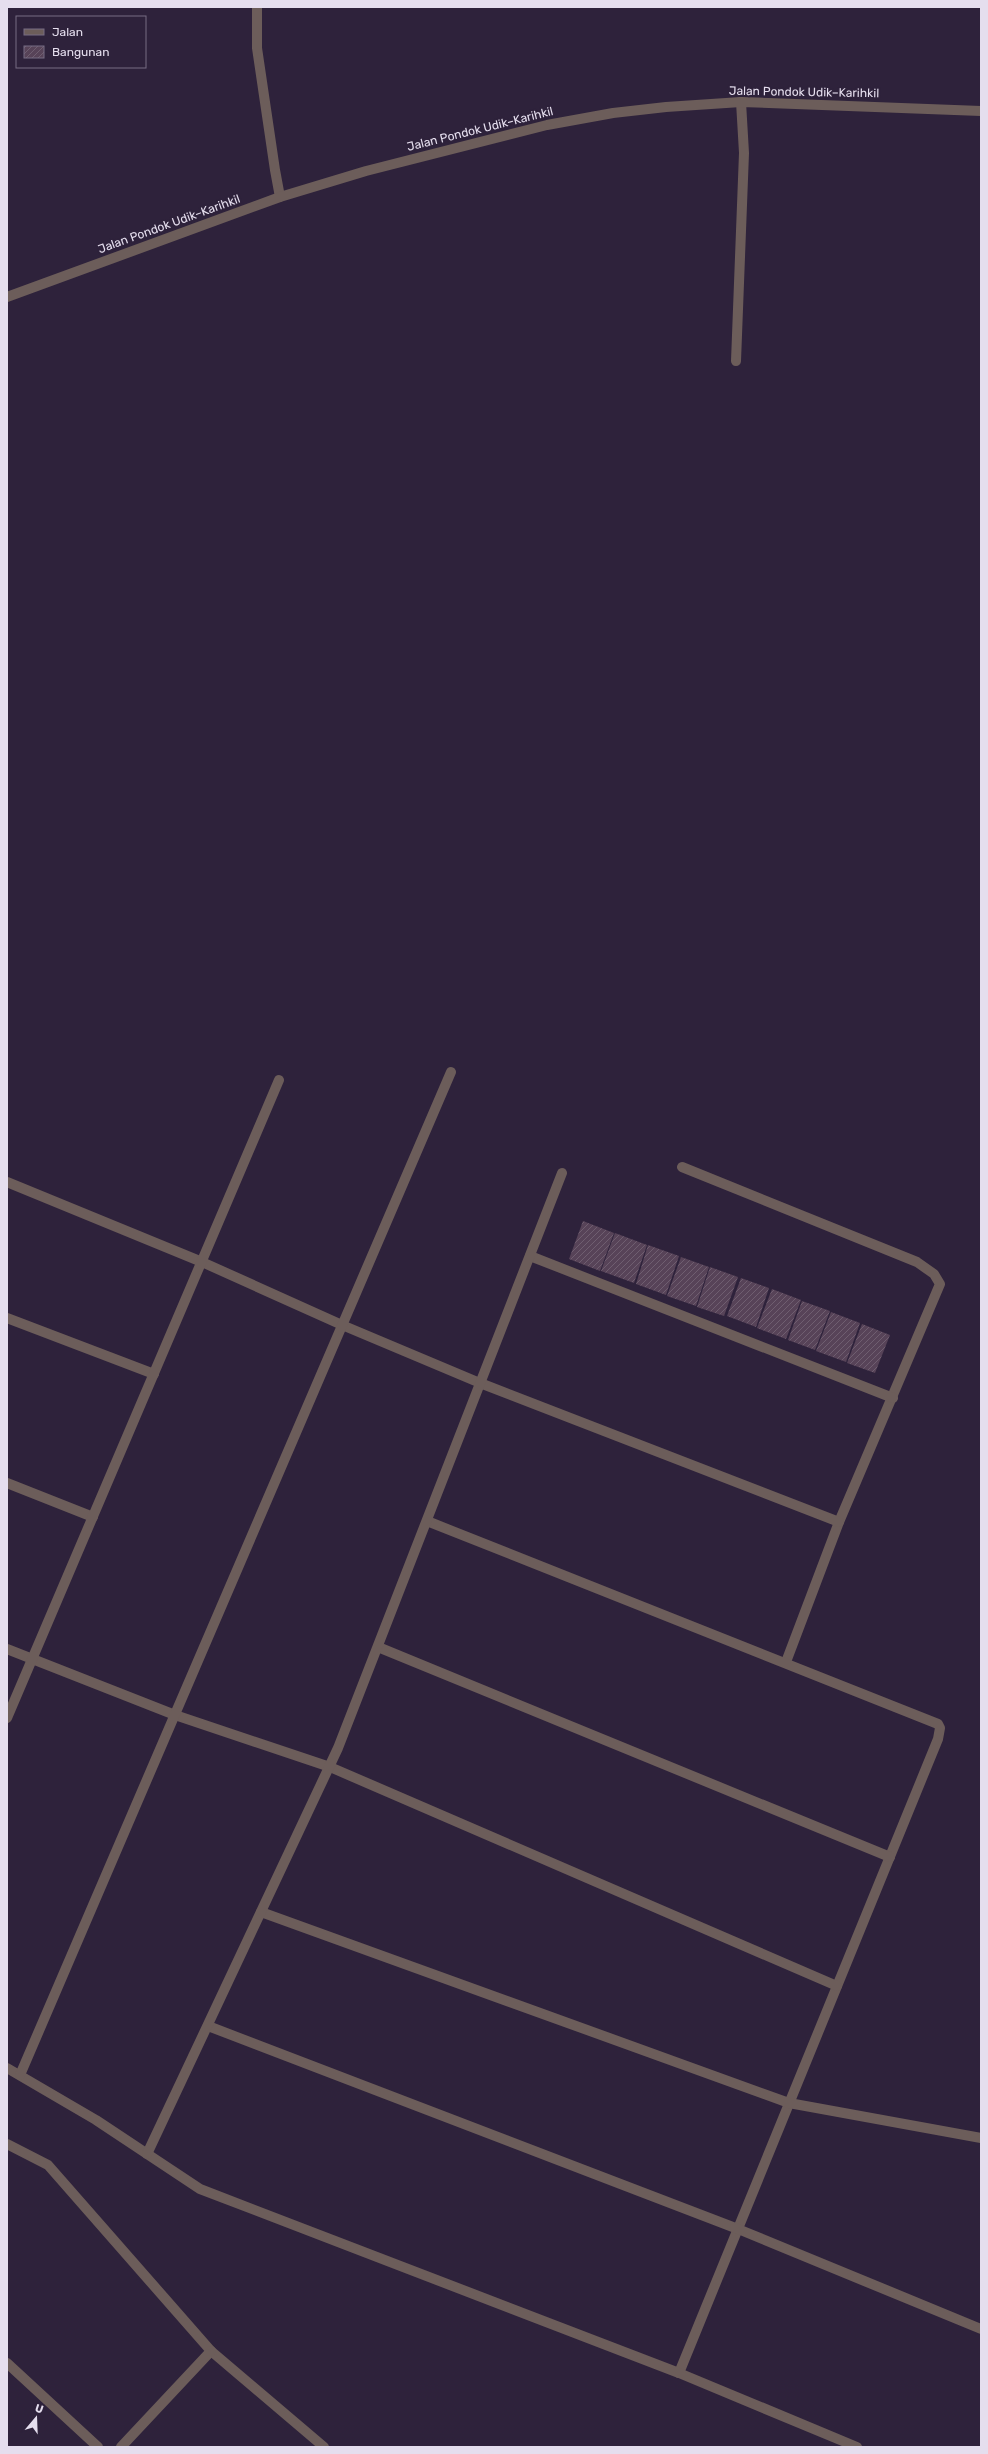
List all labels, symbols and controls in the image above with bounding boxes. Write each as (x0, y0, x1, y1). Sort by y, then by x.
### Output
legend (16, 16, 146, 68)
text: Jalan (52, 25, 83, 39)
text: Bangunan (52, 45, 109, 59)
street label: Jalan Pondok Udik–Karihkil (729, 84, 879, 100)
street label: Jalan Pondok Udik–Karihkil (405, 104, 555, 154)
street label: Jalan Pondok Udik–Karihkil (96, 192, 242, 256)
north arrow (16, 2398, 56, 2438)
text: U (33, 2402, 45, 2416)

